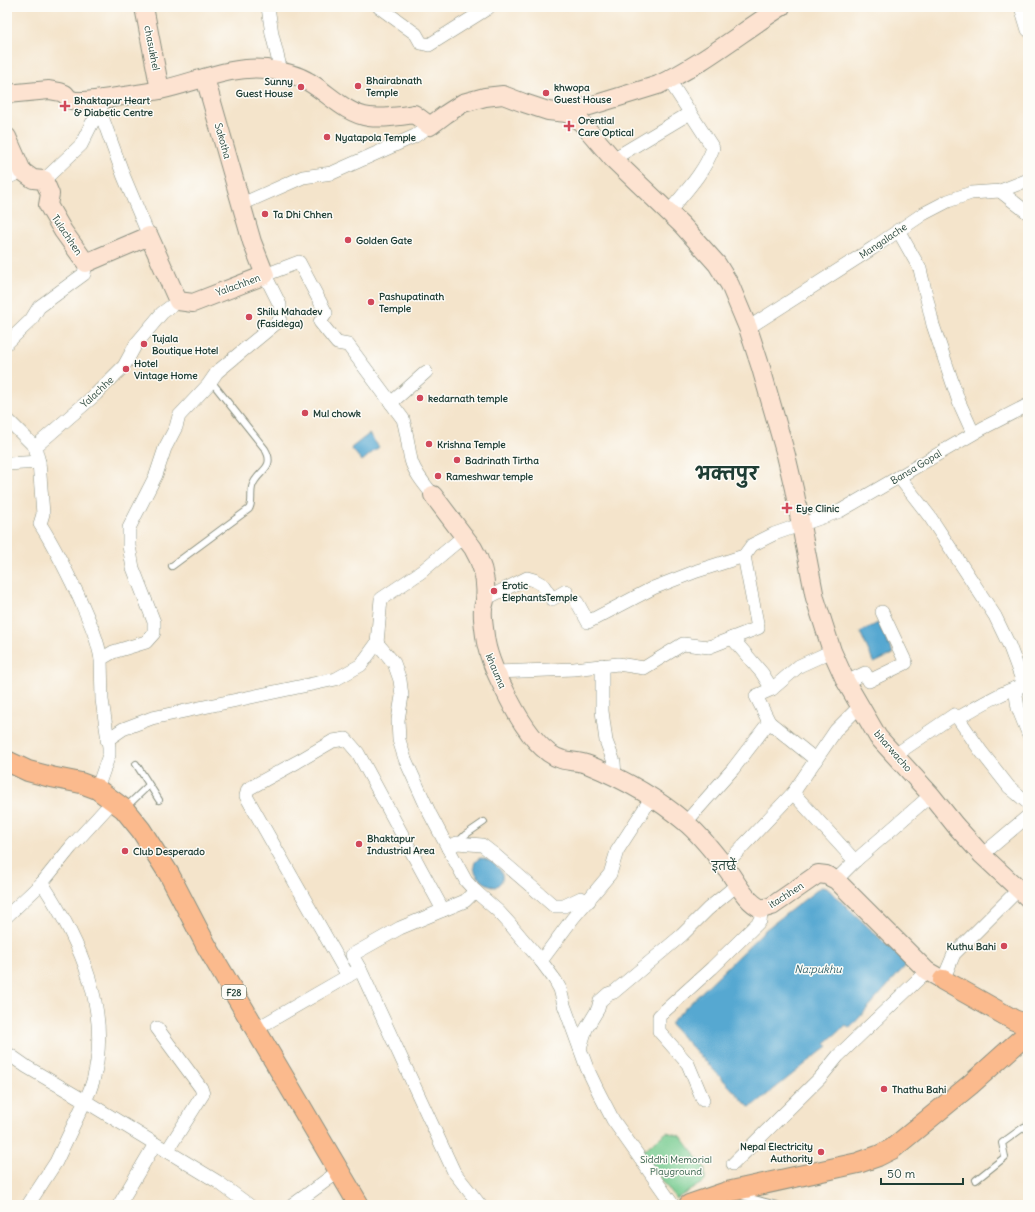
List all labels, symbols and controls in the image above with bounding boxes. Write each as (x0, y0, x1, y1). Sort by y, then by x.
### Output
street label: chasukhel (141, 24, 163, 72)
place label: Bhairabnath Temple (366, 74, 422, 99)
place label: Sunny Guest House (236, 75, 294, 100)
marker: Bhairabnath Temple (353, 81, 363, 91)
place label: khwopa Guest House (554, 81, 612, 106)
marker: Sunny Guest House (296, 82, 306, 92)
marker: khwopa Guest House (541, 88, 551, 98)
place label: Bhaktapur Heart & Diabetic Centre (74, 94, 154, 119)
marker: Bhaktapur Heart & Diabetic Centre (59, 100, 71, 112)
place label: Orential Care Optical (578, 114, 634, 139)
marker: Orential Care Optical (563, 120, 575, 132)
street label: Sakotha (212, 122, 234, 161)
place label: Nyatapola Temple (335, 131, 417, 144)
marker: Nyatapola Temple (322, 132, 332, 142)
place label: Ta Dhi Chhen (273, 208, 333, 221)
marker: Ta Dhi Chhen (260, 209, 270, 219)
street label: Tulachhen (49, 212, 85, 258)
street label: Mangalache (857, 220, 909, 262)
place label: Golden Gate (356, 234, 413, 247)
marker: Golden Gate (343, 235, 353, 245)
street label: Yalachhen (214, 271, 262, 299)
place label: Pashupatinath Temple (379, 290, 444, 315)
marker: Pashupatinath Temple (366, 297, 376, 307)
place label: Shilu Mahadev (Fasidega) (257, 305, 322, 330)
marker: Shilu Mahadev (Fasidega) (244, 312, 254, 322)
place label: Tujala Boutique Hotel (152, 332, 218, 357)
marker: Tujala Boutique Hotel (139, 339, 149, 349)
place label: Hotel Vintage Home (134, 357, 198, 382)
marker: Hotel Vintage Home (121, 364, 131, 374)
street label: Yalachhe (78, 373, 116, 411)
place label: kedarnath temple (428, 392, 508, 405)
marker: kedarnath temple (415, 393, 425, 403)
place label: Mul chowk (313, 407, 361, 420)
marker: Mul chowk (300, 408, 310, 418)
place label: Krishna Temple (437, 438, 506, 451)
marker: Krishna Temple (424, 439, 434, 449)
street label: Bansa Gopal (888, 447, 944, 487)
place label: Badrinath Tirtha (465, 454, 539, 467)
marker: Badrinath Tirtha (452, 455, 462, 465)
district label: भक्तपुर (695, 462, 761, 488)
place label: Rameshwar temple (446, 470, 534, 483)
marker: Rameshwar temple (433, 471, 443, 481)
marker: Eye Clinic (781, 502, 793, 514)
place label: Eye Clinic (796, 502, 839, 515)
place label: Erotic ElephantsTemple (502, 579, 578, 604)
marker: Erotic ElephantsTemple (489, 586, 499, 596)
street label: khauma (483, 651, 509, 691)
street label: bharwacho (871, 727, 915, 775)
place label: Bhaktapur Industrial Area (367, 832, 435, 857)
marker: Bhaktapur Industrial Area (354, 839, 364, 849)
place label: Club Desperado (133, 845, 205, 858)
marker: Club Desperado (120, 846, 130, 856)
district label: इतछें (710, 857, 737, 873)
street label: itachhen (766, 879, 806, 911)
place label: Kuthu Bahi (947, 940, 996, 953)
marker: Kuthu Bahi (999, 941, 1009, 951)
water label: Na:pukhu (794, 962, 842, 976)
road number: F28 (222, 985, 246, 999)
place label: Thathu Bahi (892, 1083, 946, 1096)
marker: Thathu Bahi (879, 1084, 889, 1094)
place label: Nepal Electricity Authority (740, 1140, 813, 1165)
marker: Nepal Electricity Authority (816, 1147, 826, 1157)
park label: Siddhi Memorial Playground (640, 1153, 712, 1178)
scale bar (881, 1160, 963, 1186)
text: 50 m (887, 1166, 916, 1181)

